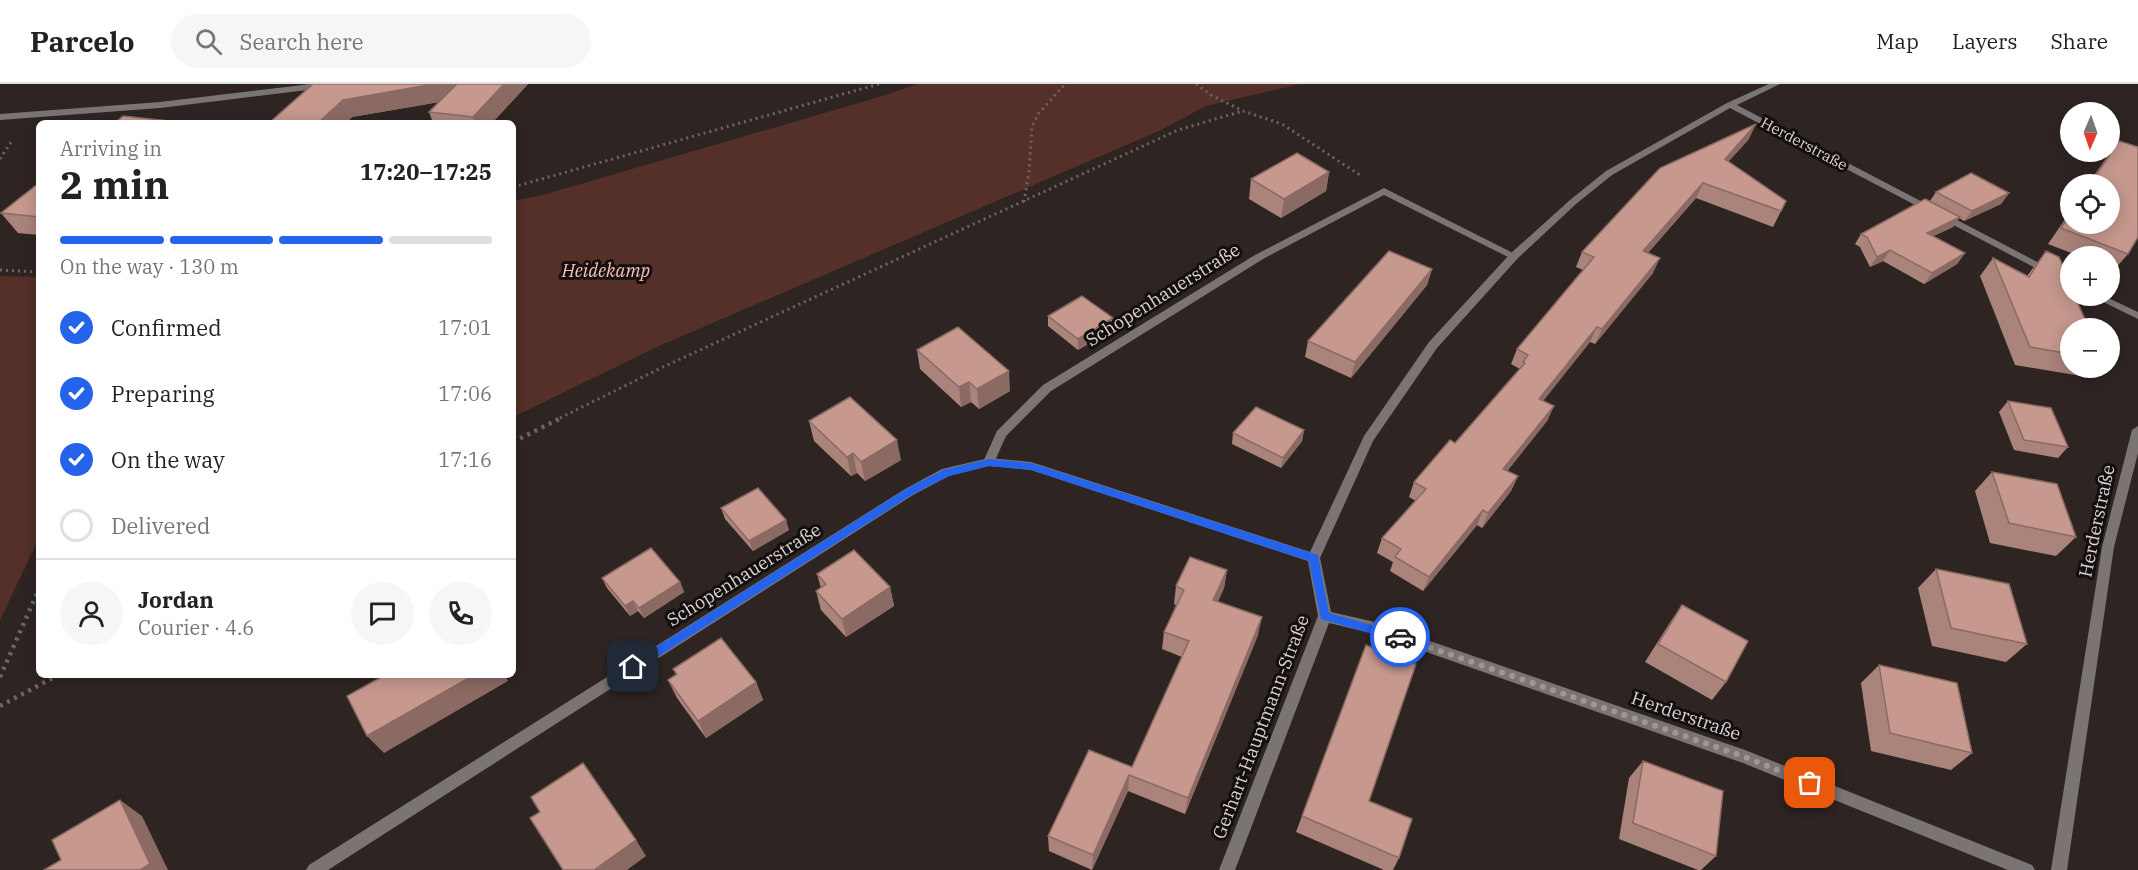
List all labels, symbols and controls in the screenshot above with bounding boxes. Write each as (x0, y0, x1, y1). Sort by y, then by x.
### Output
search box (171, 14, 591, 68)
text: Parcelo (30, 23, 135, 60)
icon: search (192, 25, 225, 58)
text: Search here (240, 27, 364, 56)
text: Map (1876, 27, 1919, 55)
text: Layers (1952, 27, 2018, 55)
text: Share (2051, 27, 2108, 55)
north arrow (2060, 102, 2120, 162)
map controls (2060, 102, 2120, 378)
street label: Herderstraße (1758, 113, 1851, 174)
text: Arriving in (60, 135, 162, 162)
text: 17:20–17:25 (360, 157, 492, 186)
text: 2 min (60, 159, 169, 210)
button: locate (2060, 174, 2120, 234)
street label: Schopenhauerstraße (1081, 238, 1244, 351)
button: + (2060, 246, 2120, 306)
text: On the way · 130 m (60, 253, 239, 280)
park label: Heidekamp (561, 259, 650, 282)
icon: check (60, 311, 93, 344)
text: Confirmed (111, 313, 222, 342)
text: 17:01 (438, 314, 492, 341)
button: − (2060, 318, 2120, 378)
icon: check (60, 377, 93, 410)
text: Preparing (111, 379, 215, 408)
text: 17:06 (438, 380, 492, 407)
icon: check (60, 443, 93, 476)
text: On the way (111, 445, 225, 474)
text: 17:16 (438, 446, 492, 473)
street label: Herderstraße (2073, 463, 2120, 579)
text: Delivered (111, 511, 210, 540)
street label: Schopenhauerstraße (662, 518, 825, 631)
button: person (60, 582, 123, 645)
button: chat (351, 582, 414, 645)
button: phone (429, 582, 492, 645)
text: Jordan (138, 585, 214, 614)
courier (1370, 607, 1430, 667)
street label: Gerhart-Hauptmann-Straße (1207, 612, 1314, 842)
text: Courier · 4.6 (138, 614, 254, 641)
icon: car (1384, 621, 1417, 654)
pin (607, 641, 658, 692)
icon: home (616, 650, 649, 683)
street label: Herderstraße (1628, 686, 1744, 745)
pin (1784, 757, 1835, 808)
icon: bag (1793, 766, 1826, 799)

